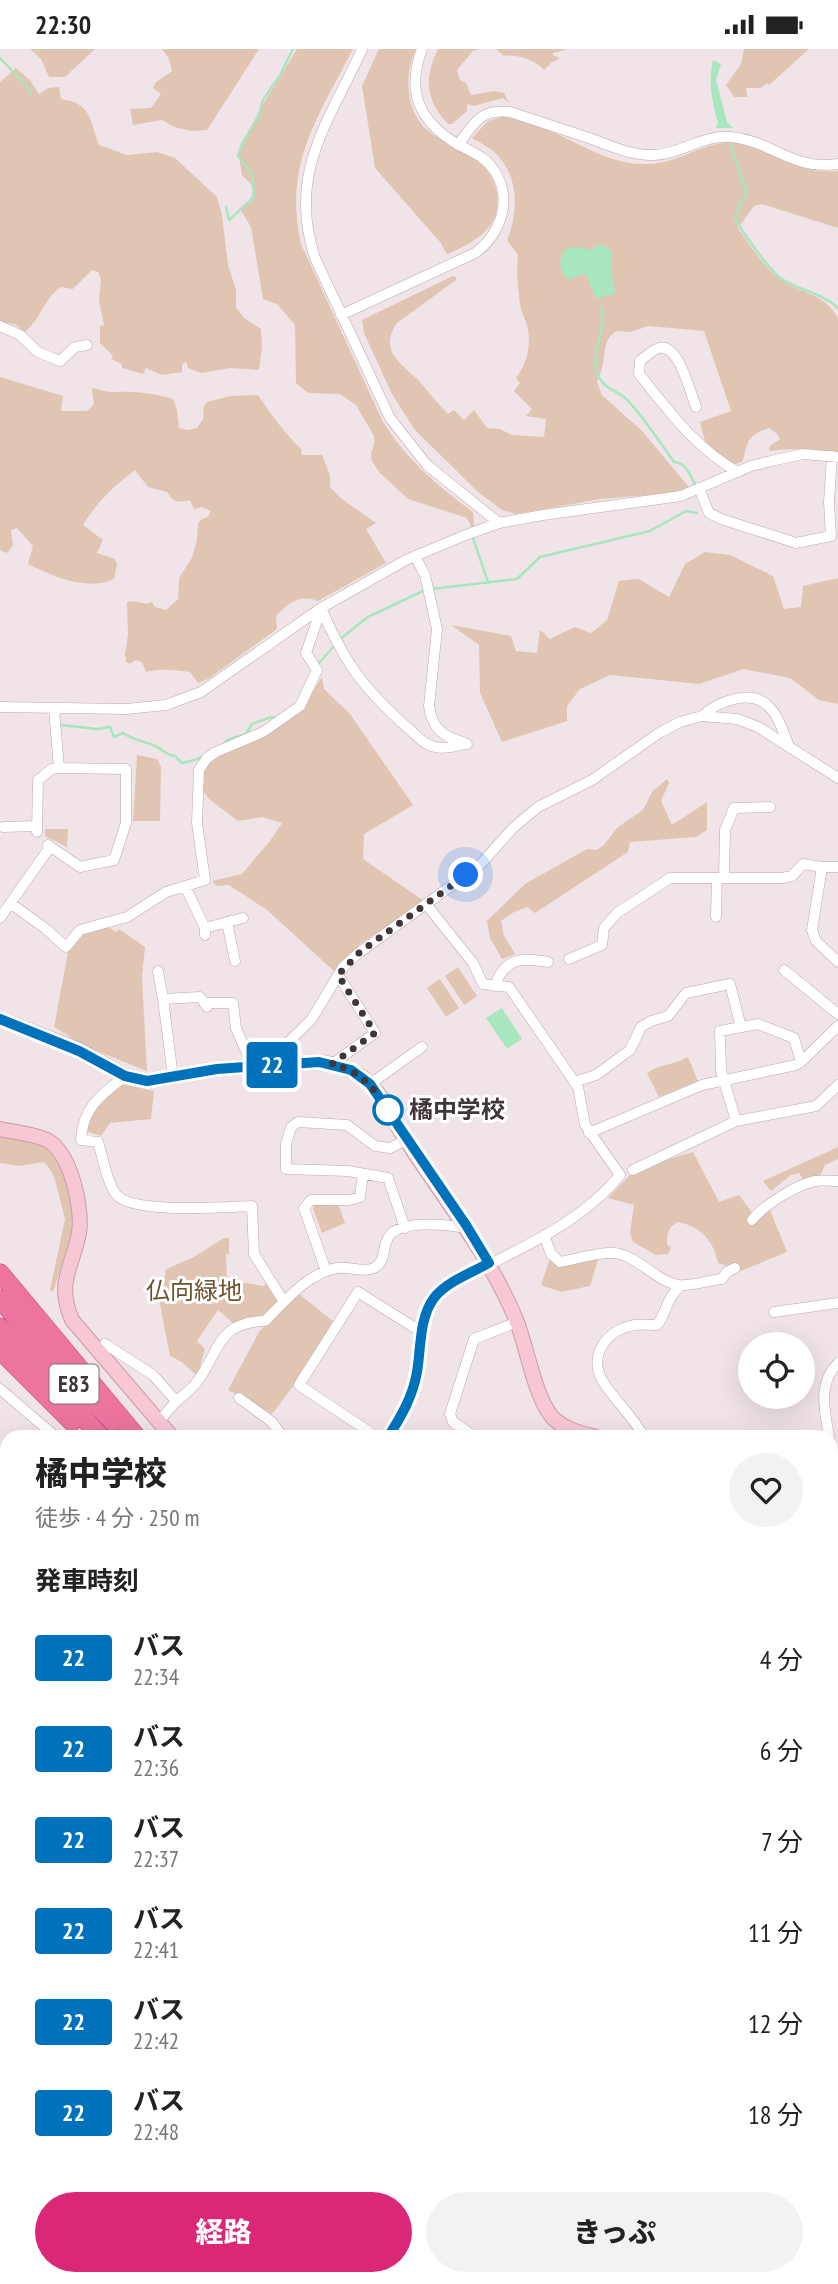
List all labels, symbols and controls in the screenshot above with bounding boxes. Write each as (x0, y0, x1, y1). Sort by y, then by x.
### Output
text: 22:30 (35, 8, 91, 41)
your location (448, 857, 483, 892)
line badge: 22 (240, 1042, 304, 1088)
text: 22 (261, 1049, 283, 1080)
place label: 橘中学校 (409, 1094, 505, 1125)
marker: 橘中学校 (373, 1095, 403, 1125)
park label: 仏向緑地 (146, 1275, 242, 1306)
map controls (738, 1332, 815, 1409)
button: locate (738, 1332, 815, 1409)
road number: E83 (50, 1365, 98, 1403)
text: 橘中学校 (35, 1451, 167, 1494)
button: heart (729, 1453, 803, 1527)
text: 徒歩 · 4 分 · 250 m (35, 1503, 199, 1532)
text: 発車時刻 (35, 1564, 139, 1597)
text: バス (133, 1629, 185, 1662)
text: 22 (62, 1642, 85, 1673)
text: 4 分 (760, 1643, 803, 1676)
text: 22:34 (133, 1662, 179, 1691)
text: バス (133, 1720, 185, 1753)
text: 22 (62, 1733, 85, 1764)
text: 6 分 (760, 1734, 803, 1767)
text: 22:36 (133, 1753, 179, 1782)
text: バス (133, 1811, 185, 1844)
text: 22 (62, 1824, 85, 1855)
text: 7 分 (761, 1825, 803, 1858)
text: 22:37 (133, 1844, 179, 1873)
text: バス (133, 1902, 185, 1935)
text: 22 (62, 1915, 85, 1946)
text: 11 分 (748, 1916, 803, 1949)
text: 22:41 (133, 1935, 179, 1964)
text: バス (133, 1993, 185, 2026)
text: 22 (62, 2006, 85, 2037)
text: 12 分 (748, 2007, 803, 2040)
text: 22:42 (133, 2026, 179, 2055)
text: バス (133, 2084, 185, 2117)
text: 22 (62, 2097, 85, 2128)
text: 18 分 (748, 2098, 803, 2131)
text: 22:48 (133, 2117, 179, 2146)
button: 経路 (35, 2192, 412, 2272)
button: きっぷ (426, 2192, 803, 2272)

